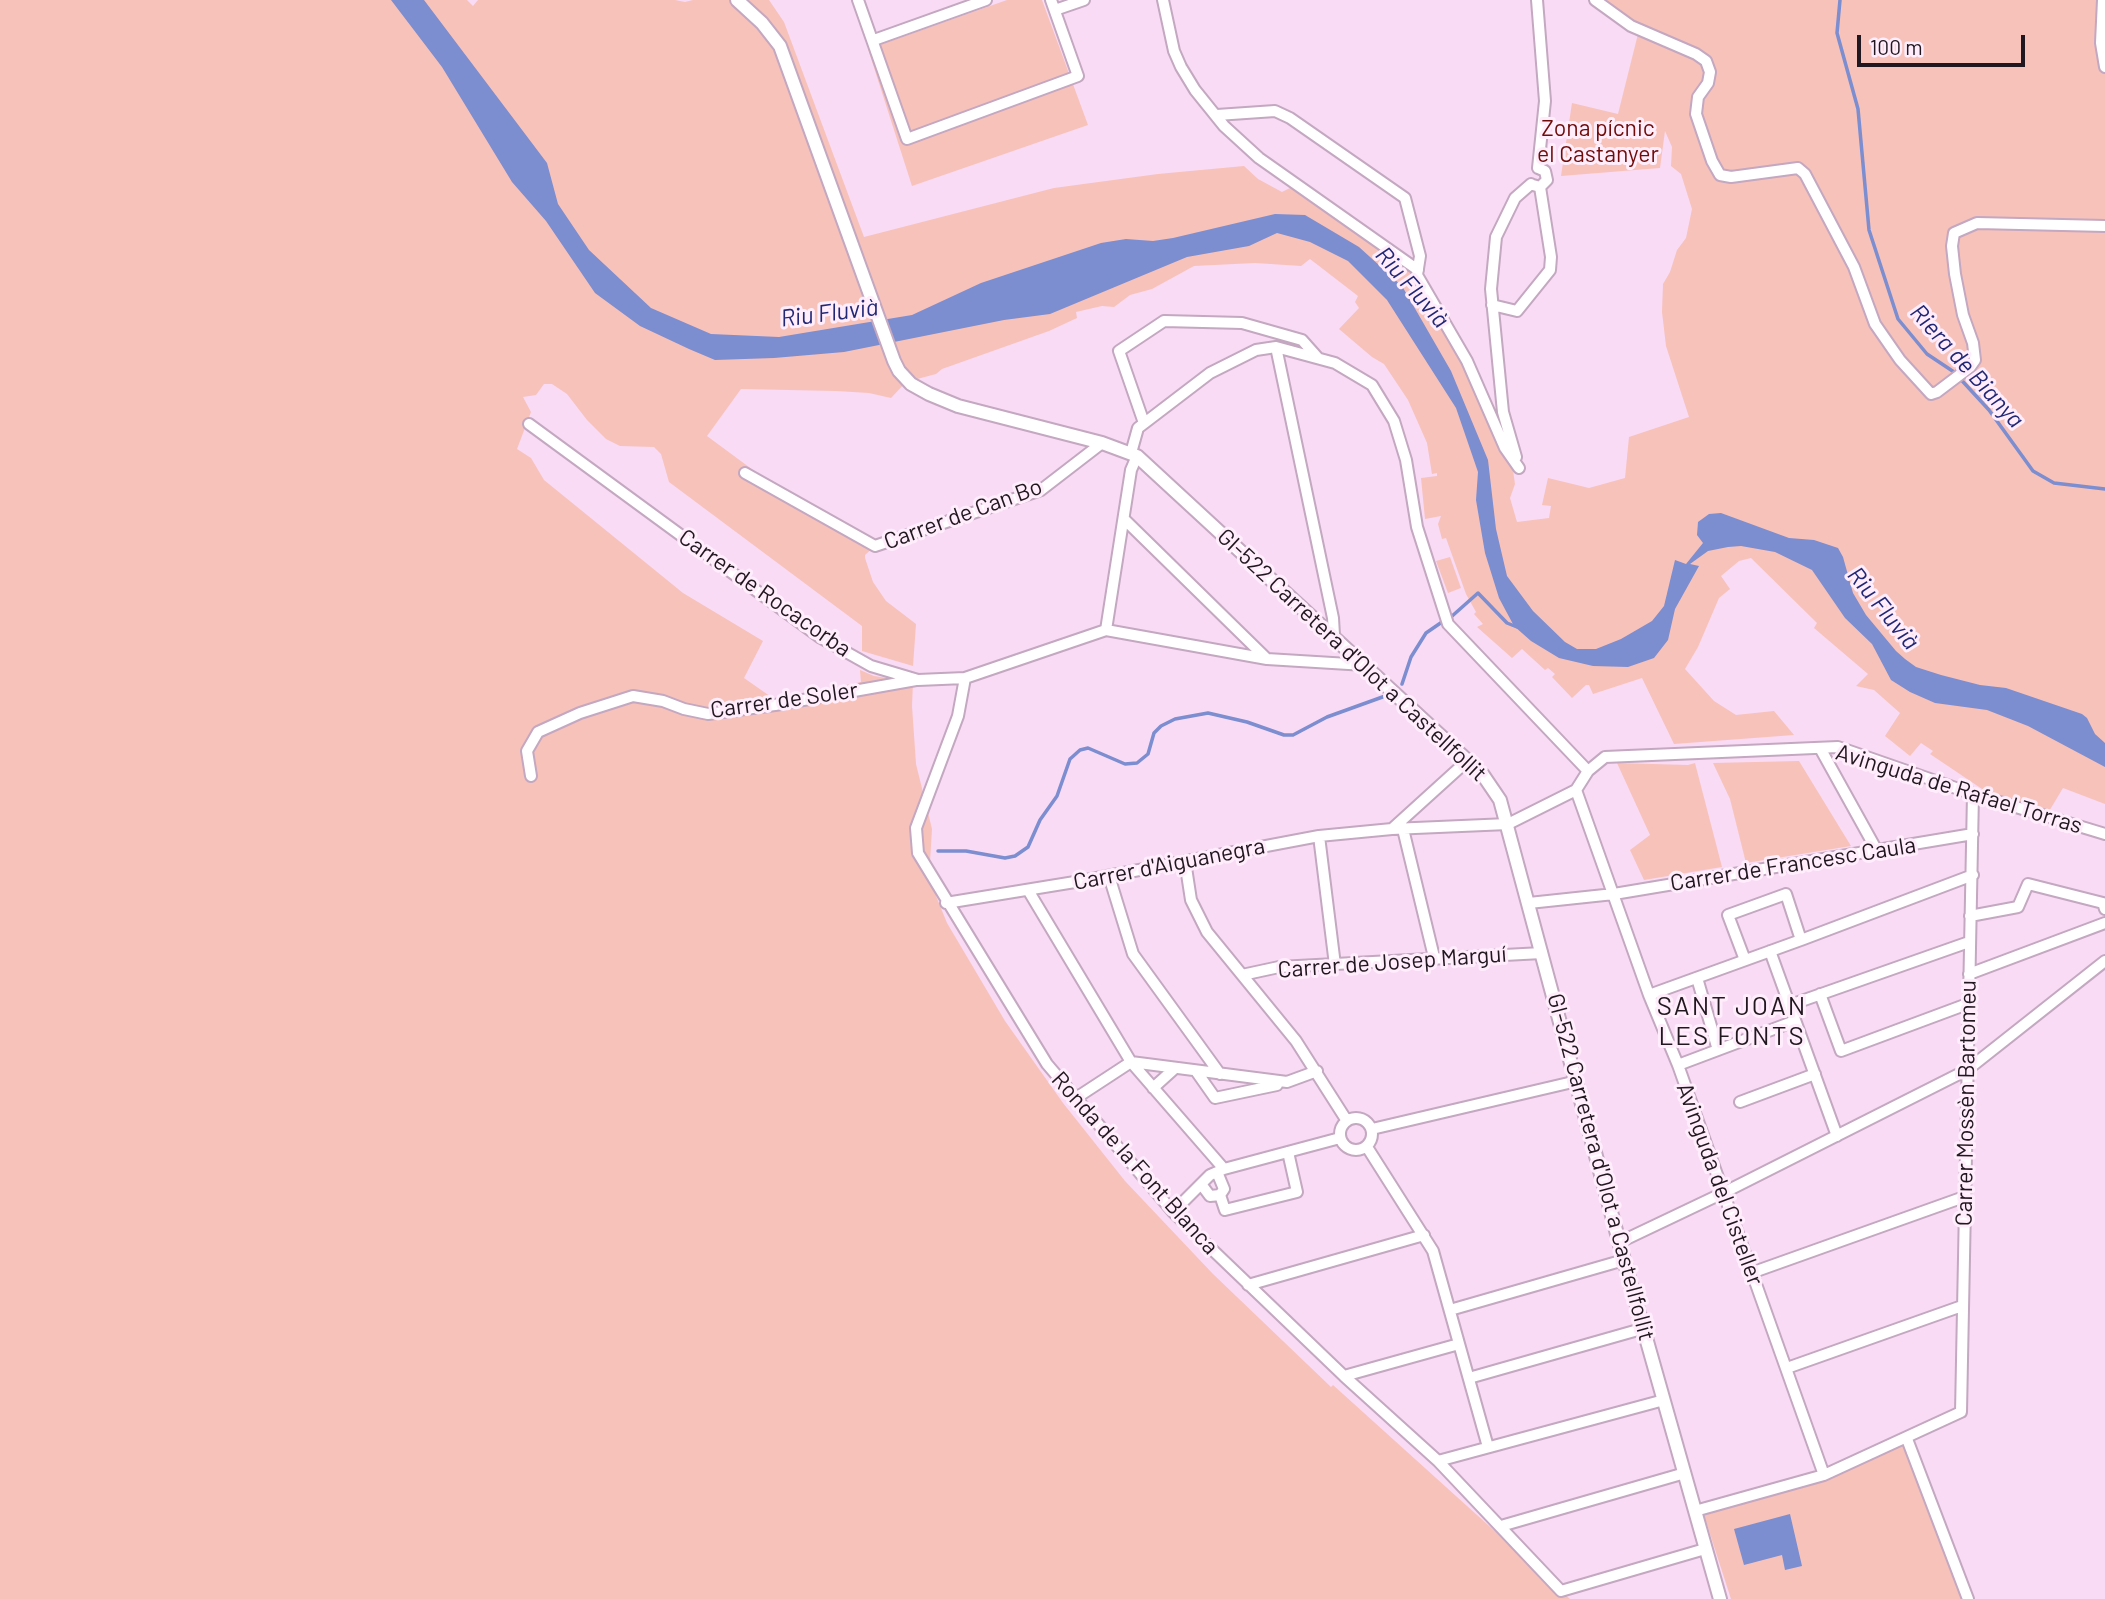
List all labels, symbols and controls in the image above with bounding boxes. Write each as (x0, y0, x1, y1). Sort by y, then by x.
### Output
scale bar (1860, 21, 2028, 65)
text: 100 m (1870, 34, 1923, 59)
park label: Zona pícnic el Castanyer (1537, 114, 1659, 168)
water label: Riu Fluvià (1369, 241, 1455, 333)
water label: Riu Fluvià (779, 293, 879, 333)
water label: Riera de Bianya (1904, 298, 2030, 434)
street label: Carrer de Can Bo (880, 473, 1046, 555)
street label: Carrer de Rocacorba (673, 523, 857, 663)
street label: GI-522 Carretera d'Olot a Castellfollit (1212, 523, 1492, 787)
water label: Riu Fluvià (1841, 561, 1925, 655)
street label: Carrer de Soler (708, 676, 860, 724)
street label: Avinguda de Rafael Torras (1832, 738, 2086, 840)
street label: Carrer de Francesc Caula (1668, 831, 1918, 897)
street label: Carrer d'Aiguanegra (1071, 832, 1267, 896)
street label: Carrer de Josep Marguí (1277, 940, 1507, 984)
street label: Carrer Mossèn Bartomeu (1950, 980, 1982, 1226)
street label: GI-522 Carretera d'Olot a Castellfollit (1541, 990, 1661, 1344)
district label: SANT JOAN LES FONTS (1658, 990, 1806, 1052)
street label: Ronda de la Font Blanca (1046, 1066, 1224, 1260)
street label: Avinguda del Cisteller (1671, 1079, 1769, 1289)

